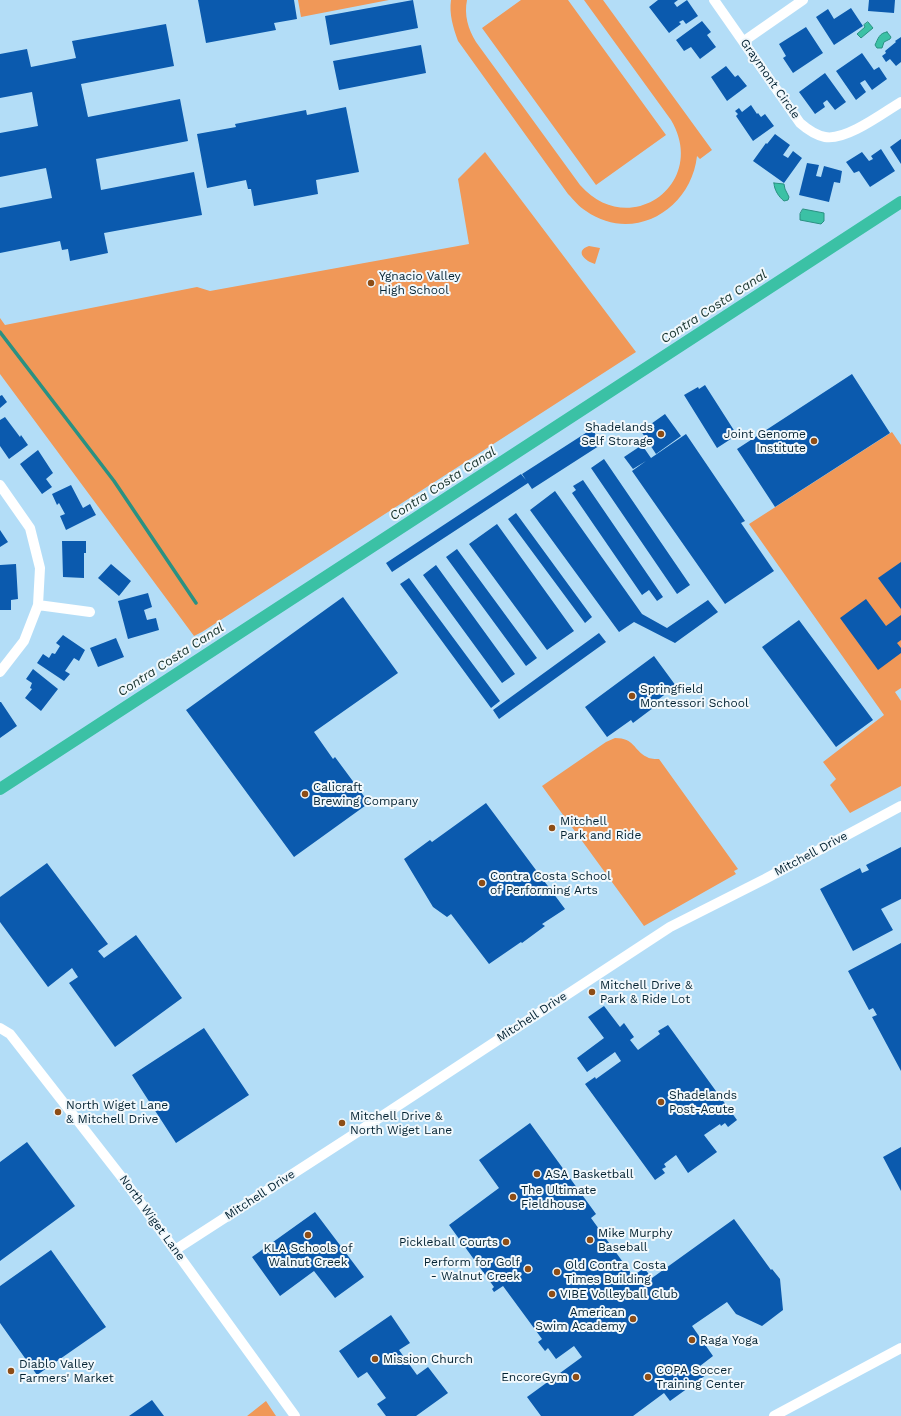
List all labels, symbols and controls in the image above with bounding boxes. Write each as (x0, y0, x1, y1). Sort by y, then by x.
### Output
street label: Graymont Circle (737, 36, 803, 122)
water label: Contra Costa Canal (658, 267, 770, 347)
place label: Ygnacio Valley High School (379, 269, 461, 297)
marker: Ygnacio Valley High School (366, 278, 376, 288)
place label: Shadelands Self Storage (581, 420, 653, 448)
place label: Joint Genome Institute (724, 427, 806, 455)
marker: Shadelands Self Storage (656, 429, 666, 439)
marker: Joint Genome Institute (809, 436, 819, 446)
water label: Contra Costa Canal (387, 444, 499, 524)
water label: Contra Costa Canal (115, 620, 227, 700)
place label: Springfield Montessori School (640, 682, 749, 710)
marker: Springfield Montessori School (627, 691, 637, 701)
place label: Calicraft Brewing Company (313, 780, 418, 808)
marker: Calicraft Brewing Company (300, 789, 310, 799)
place label: Mitchell Park and Ride (560, 814, 641, 842)
marker: Mitchell Park and Ride (547, 823, 557, 833)
street label: Mitchell Drive (772, 829, 850, 879)
place label: Contra Costa School of Performing Arts (490, 869, 611, 897)
marker: Contra Costa School of Performing Arts (477, 878, 487, 888)
place label: Mitchell Drive & Park & Ride Lot (600, 978, 692, 1006)
marker: Mitchell Drive & Park & Ride Lot (587, 987, 597, 997)
street label: Mitchell Drive (494, 989, 570, 1045)
place label: Shadelands Post-Acute (669, 1088, 737, 1116)
marker: Shadelands Post-Acute (656, 1097, 666, 1107)
place label: North Wiget Lane & Mitchell Drive (66, 1098, 168, 1126)
marker: North Wiget Lane & Mitchell Drive (53, 1107, 63, 1117)
place label: Mitchell Drive & North Wiget Lane (350, 1109, 452, 1137)
marker: Mitchell Drive & North Wiget Lane (337, 1118, 347, 1128)
street label: Mitchell Drive (222, 1167, 298, 1223)
place label: ASA Basketball (545, 1167, 633, 1181)
marker: ASA Basketball (532, 1169, 542, 1179)
street label: North Wiget Lane (116, 1172, 188, 1264)
place label: The Ultimate Fieldhouse (521, 1183, 596, 1211)
marker: The Ultimate Fieldhouse (508, 1192, 518, 1202)
place label: Mike Murphy Baseball (598, 1226, 672, 1254)
marker: KLA Schools of Walnut Creek (303, 1230, 313, 1240)
place label: Pickleball Courts (399, 1235, 498, 1249)
marker: Mike Murphy Baseball (585, 1235, 595, 1245)
marker: Pickleball Courts (501, 1237, 511, 1247)
place label: KLA Schools of Walnut Creek (263, 1241, 353, 1269)
place label: Perform for Golf - Walnut Creek (424, 1255, 520, 1283)
place label: Old Contra Costa Times Building (565, 1258, 666, 1286)
marker: Perform for Golf - Walnut Creek (523, 1264, 533, 1274)
marker: Old Contra Costa Times Building (552, 1267, 562, 1277)
place label: VIBE Volleyball Club (560, 1287, 678, 1301)
marker: VIBE Volleyball Club (547, 1289, 557, 1299)
place label: American Swim Academy (535, 1305, 625, 1333)
marker: American Swim Academy (628, 1314, 638, 1324)
place label: Raga Yoga (700, 1333, 758, 1347)
marker: Raga Yoga (687, 1335, 697, 1345)
place label: Mission Church (383, 1352, 473, 1366)
marker: Mission Church (370, 1354, 380, 1364)
place label: Diablo Valley Farmers' Market (19, 1357, 114, 1385)
place label: COPA Soccer Training Center (656, 1363, 745, 1391)
marker: Diablo Valley Farmers' Market (6, 1366, 16, 1376)
place label: EncoreGym (501, 1370, 568, 1384)
marker: EncoreGym (571, 1372, 581, 1382)
marker: COPA Soccer Training Center (643, 1372, 653, 1382)

